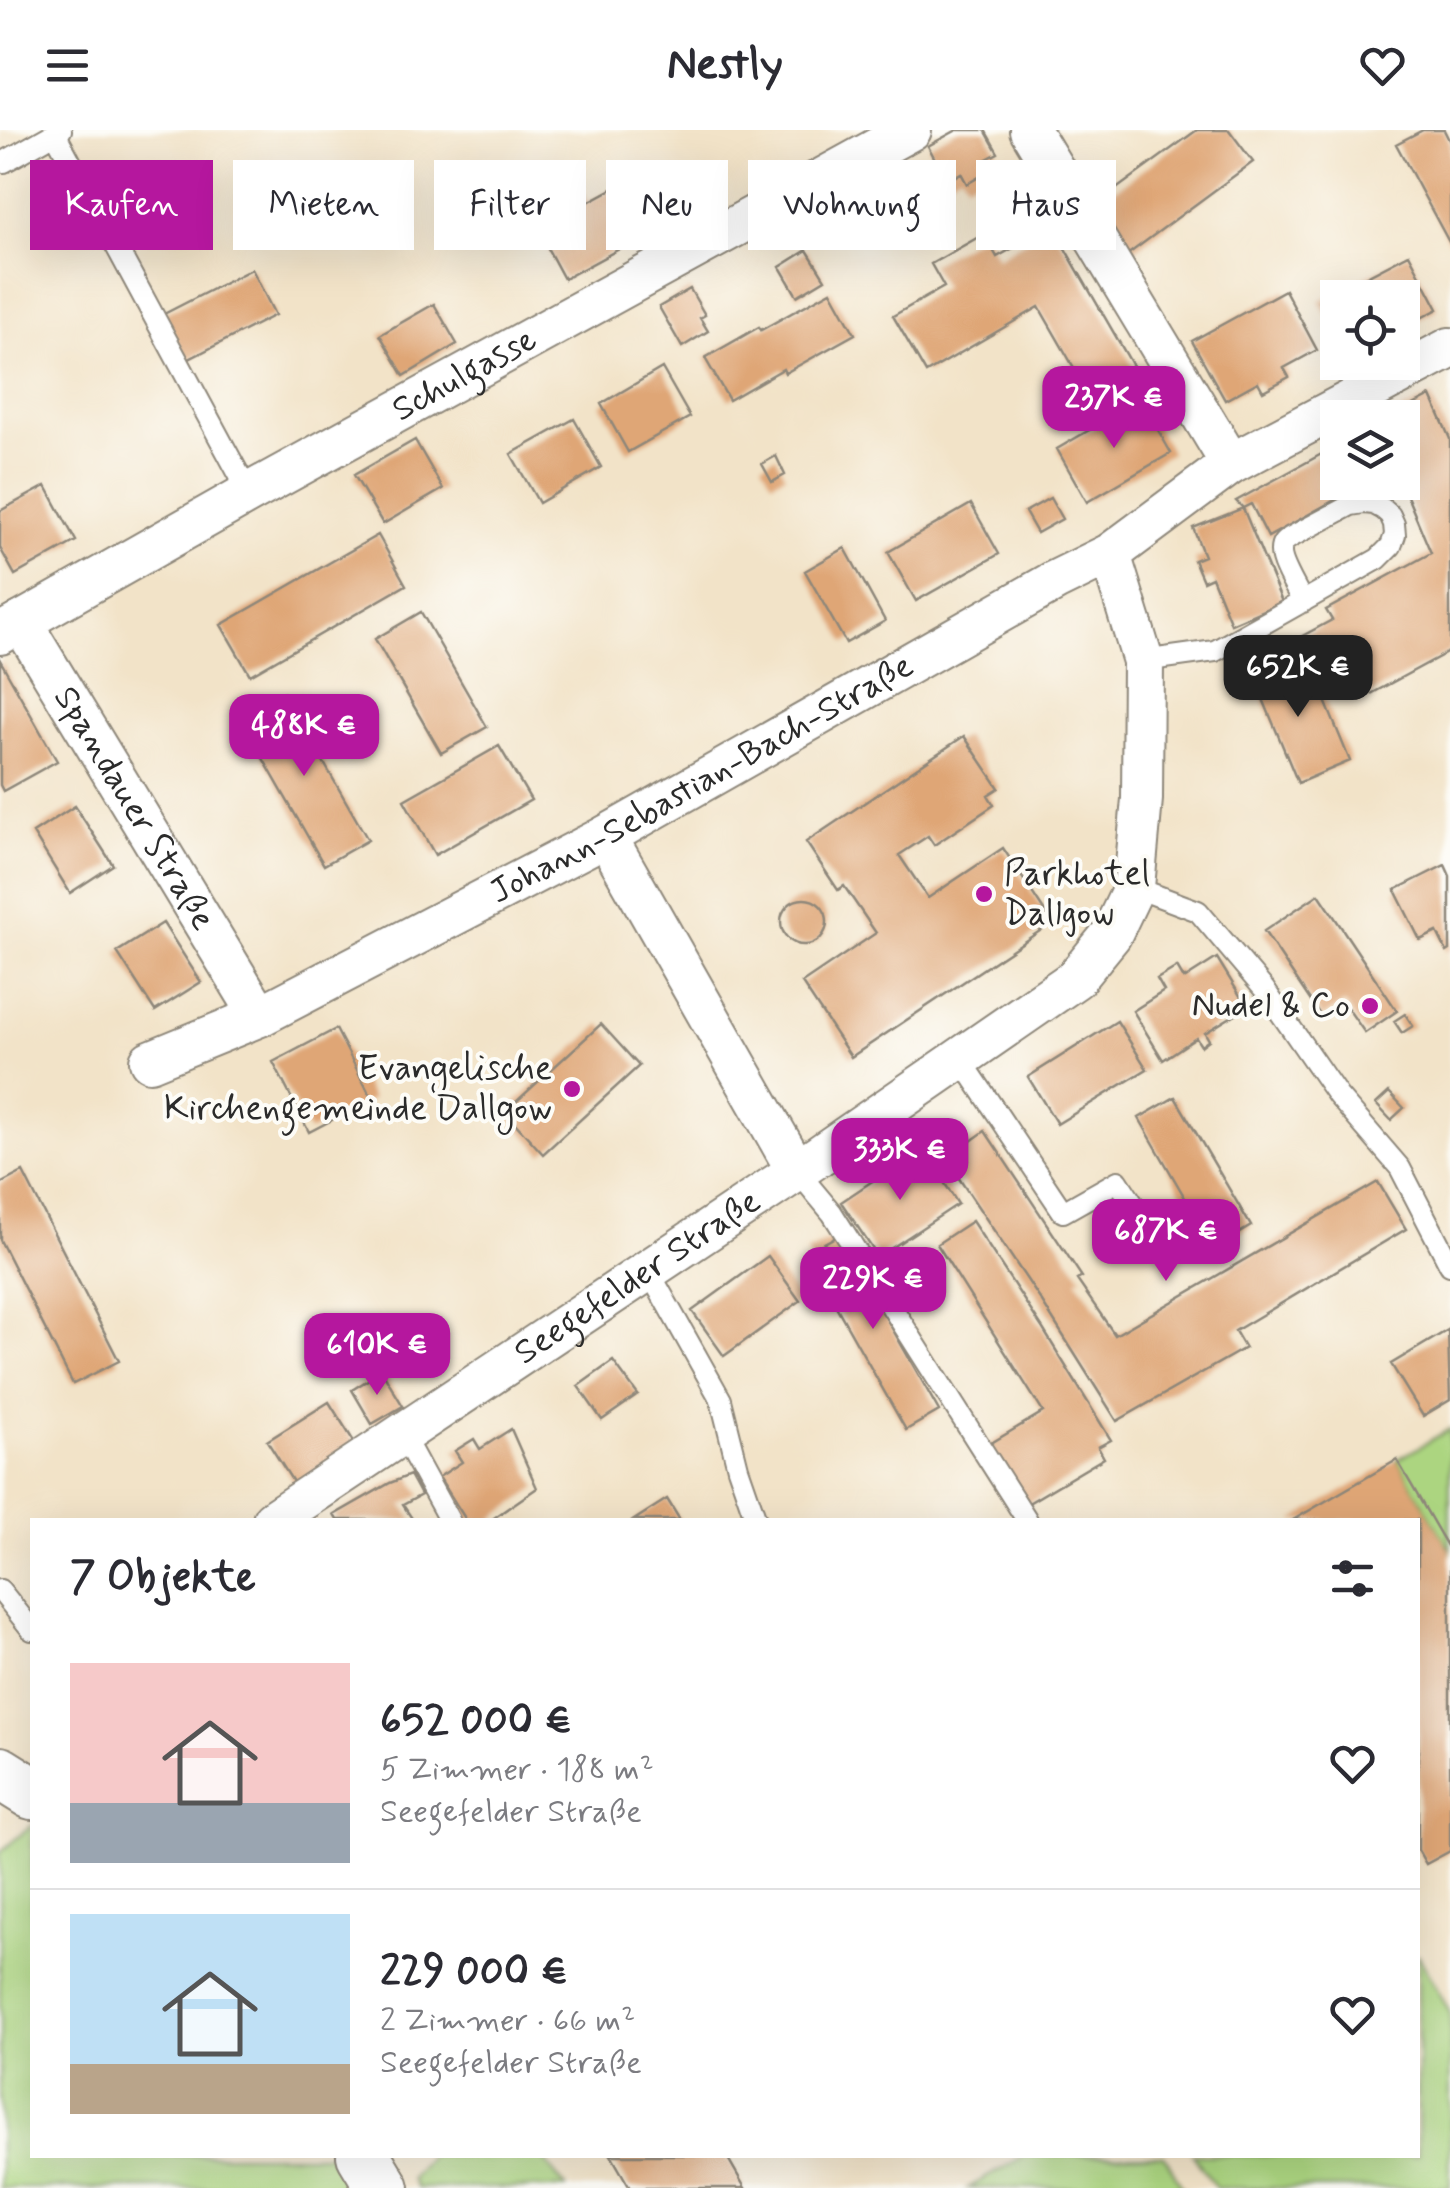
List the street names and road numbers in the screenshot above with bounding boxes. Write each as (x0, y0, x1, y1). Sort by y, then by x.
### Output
street label: Schulgasse (384, 317, 545, 433)
street label: Johann-Sebastian-Bach-Straße (482, 643, 922, 915)
street label: Spandauer Straße (42, 678, 226, 939)
street label: Seegefelder Straße (506, 1179, 770, 1376)

